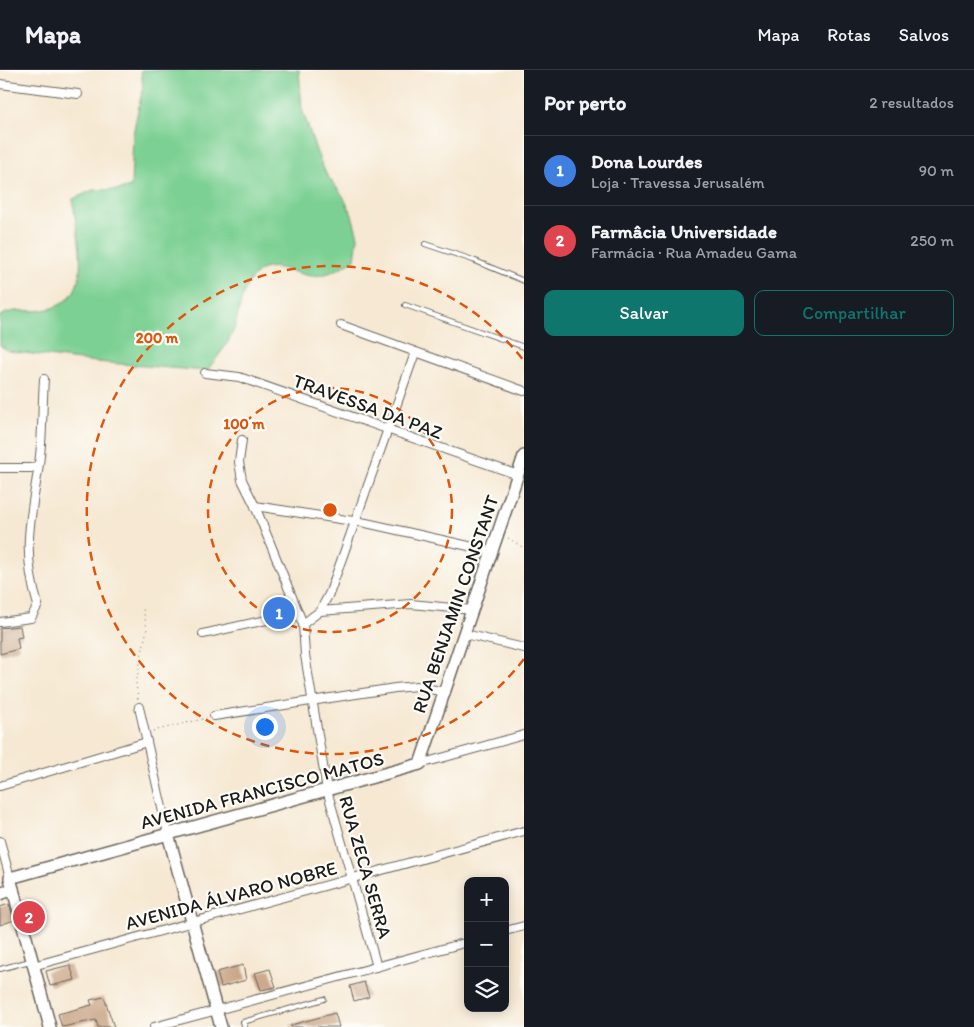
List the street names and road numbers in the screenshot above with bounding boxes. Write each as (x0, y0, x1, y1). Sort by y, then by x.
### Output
street label: TRAVESSA DA PAZ (290, 369, 446, 444)
street label: RUA BENJAMIN CONSTANT (407, 492, 504, 716)
street label: AVENIDA FRANCISCO MATOS (138, 747, 386, 834)
street label: RUA ZECA SERRA (334, 793, 397, 941)
street label: AVENIDA ÁLVARO NOBRE (123, 856, 340, 935)

